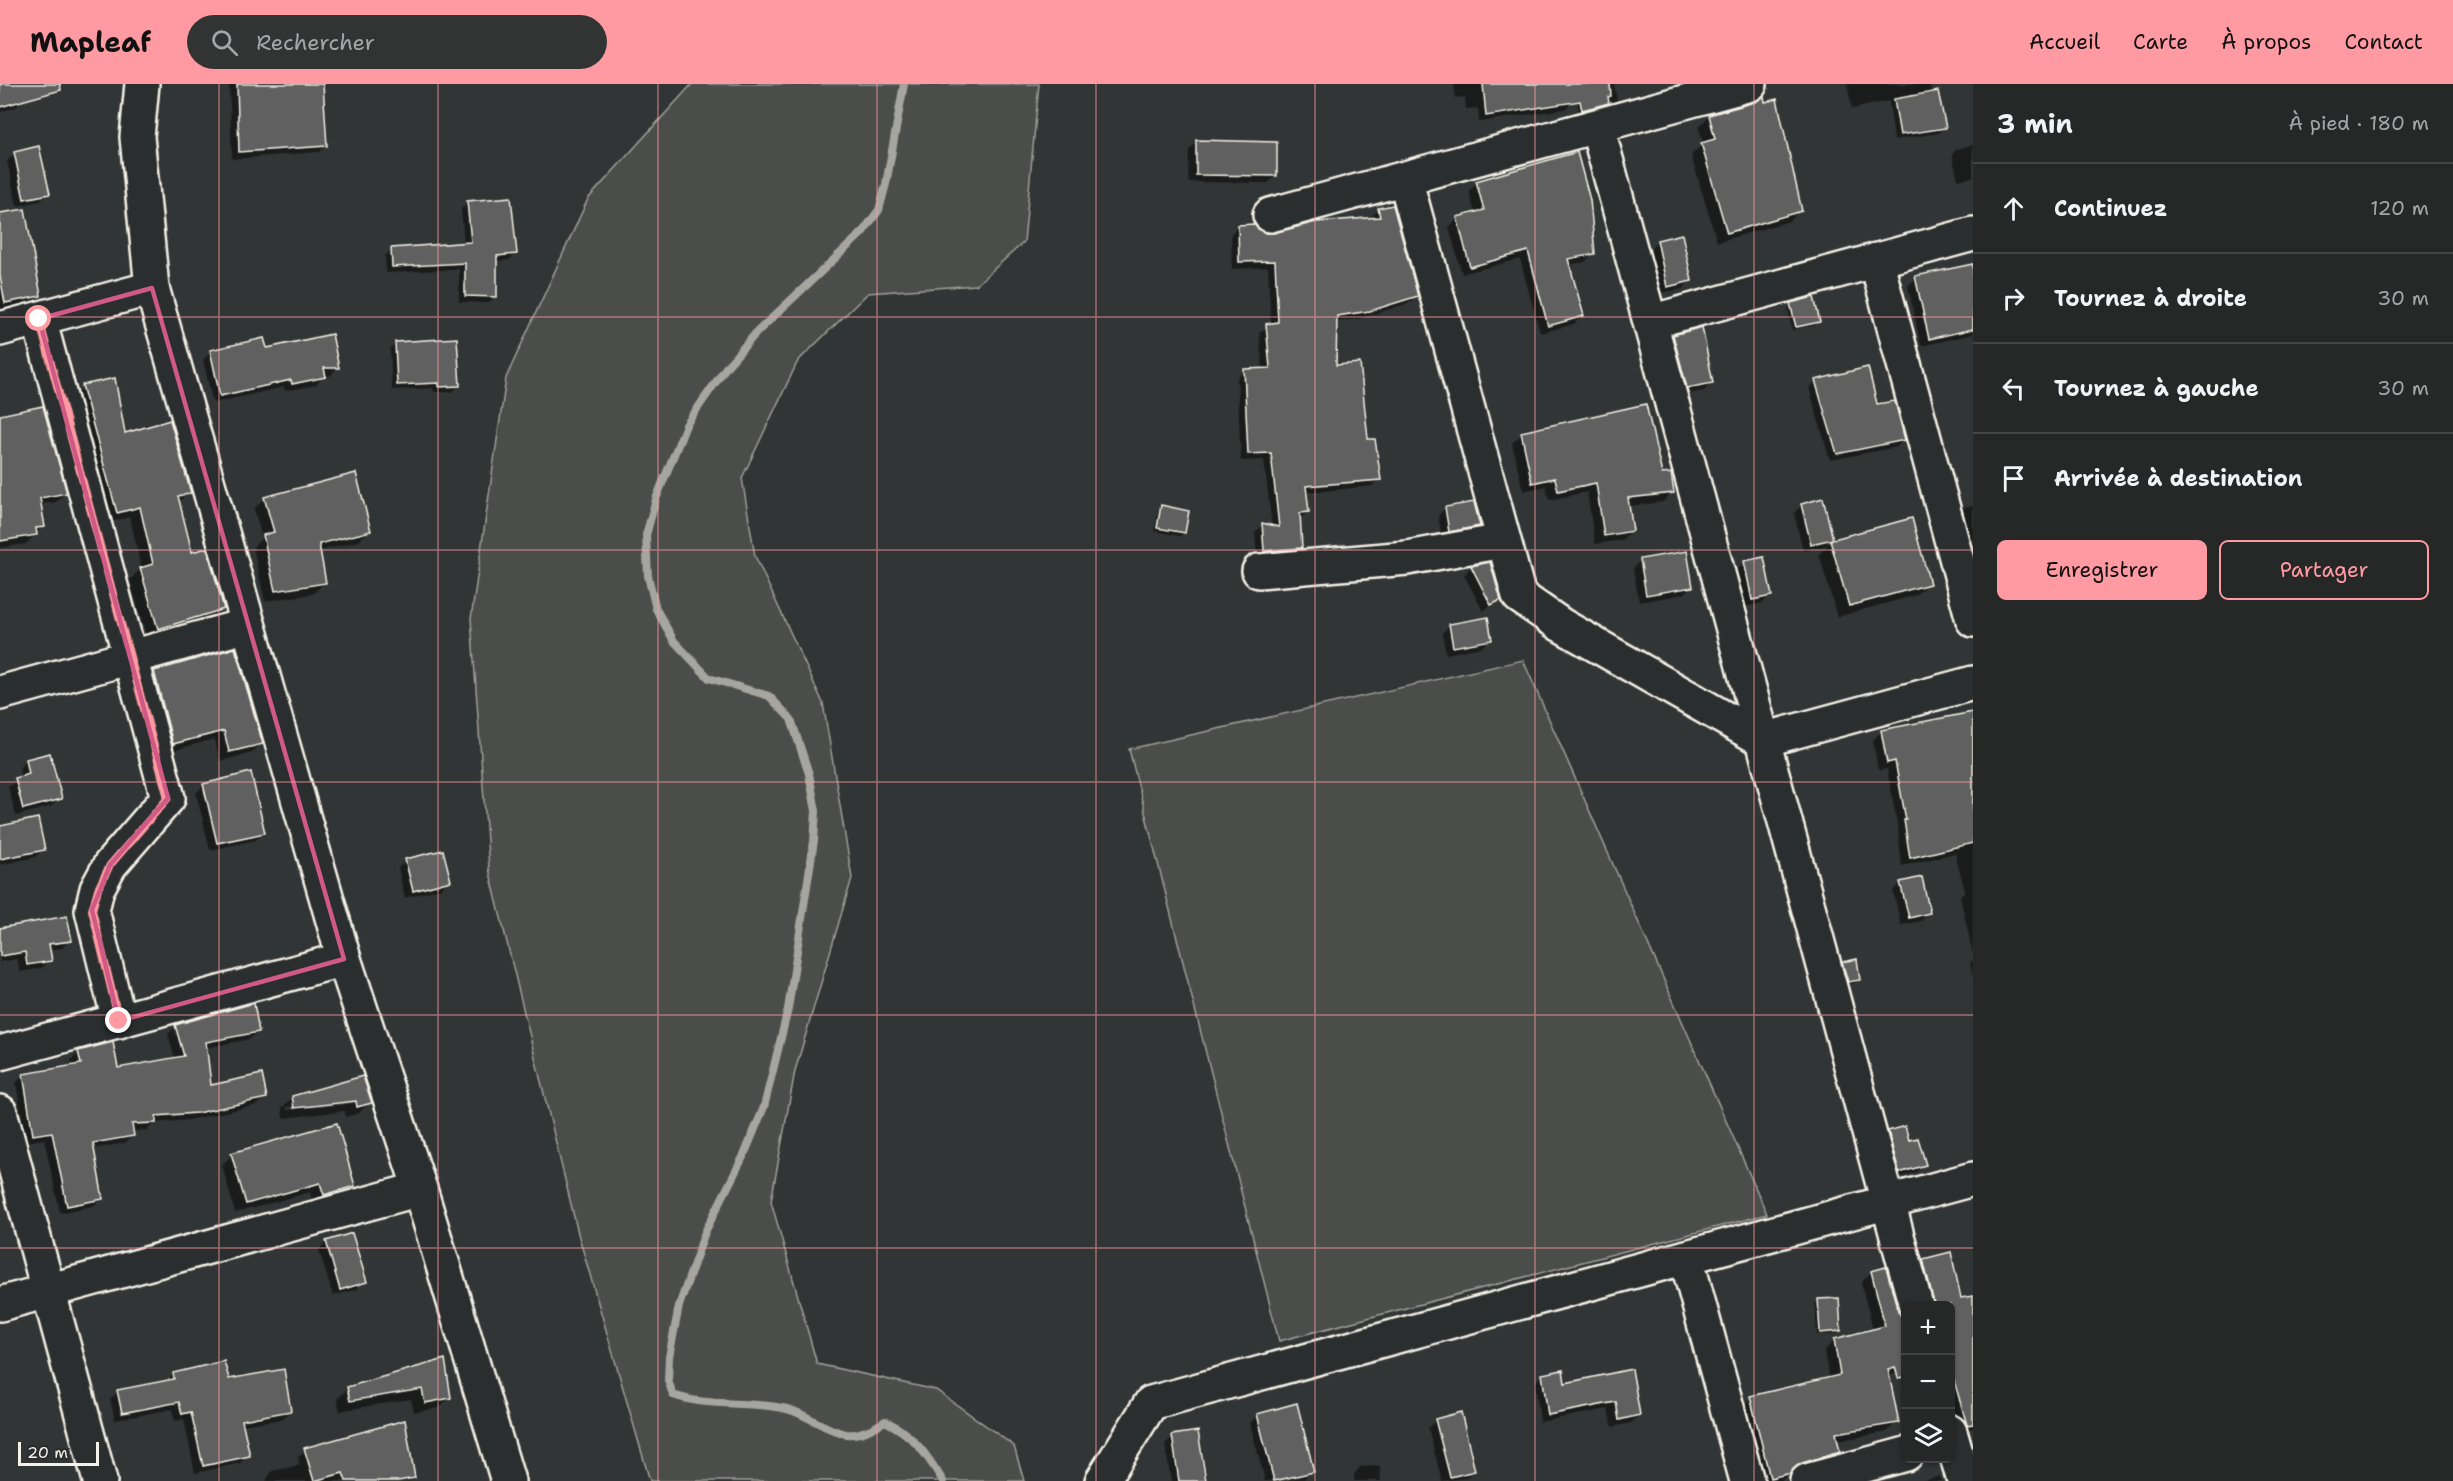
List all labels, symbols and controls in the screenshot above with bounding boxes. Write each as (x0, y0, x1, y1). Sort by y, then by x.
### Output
search box (187, 15, 607, 69)
text: Mapleaf (30, 23, 151, 61)
icon: search (208, 26, 241, 59)
text: Rechercher (256, 28, 375, 57)
text: Accueil (2029, 28, 2100, 56)
text: Carte (2133, 28, 2188, 56)
text: À propos (2221, 28, 2311, 56)
text: Contact (2344, 28, 2423, 56)
text: 3 min (1997, 106, 2073, 141)
text: À pied · 180 m (2288, 110, 2429, 136)
icon: ahead (1997, 192, 2030, 225)
text: Continuez (2054, 194, 2167, 223)
text: 120 m (2370, 195, 2429, 221)
icon: right (1997, 282, 2030, 315)
text: Tournez à droite (2054, 284, 2247, 313)
text: 30 m (2377, 285, 2429, 311)
route start (25, 305, 51, 331)
icon: left (1997, 372, 2030, 405)
text: Tournez à gauche (2054, 374, 2259, 403)
text: 30 m (2377, 375, 2429, 401)
icon: arrive (1997, 462, 2030, 495)
text: Arrivée à destination (2054, 464, 2302, 493)
button: Enregistrer (1997, 540, 2207, 600)
button: Partager (2219, 540, 2429, 600)
route end (105, 1007, 131, 1033)
map controls (1901, 1301, 1955, 1463)
button: + (1901, 1301, 1955, 1355)
button: − (1901, 1355, 1955, 1409)
button: layers (1901, 1409, 1955, 1463)
scale bar (18, 1439, 99, 1466)
text: 20 m (27, 1442, 68, 1463)

